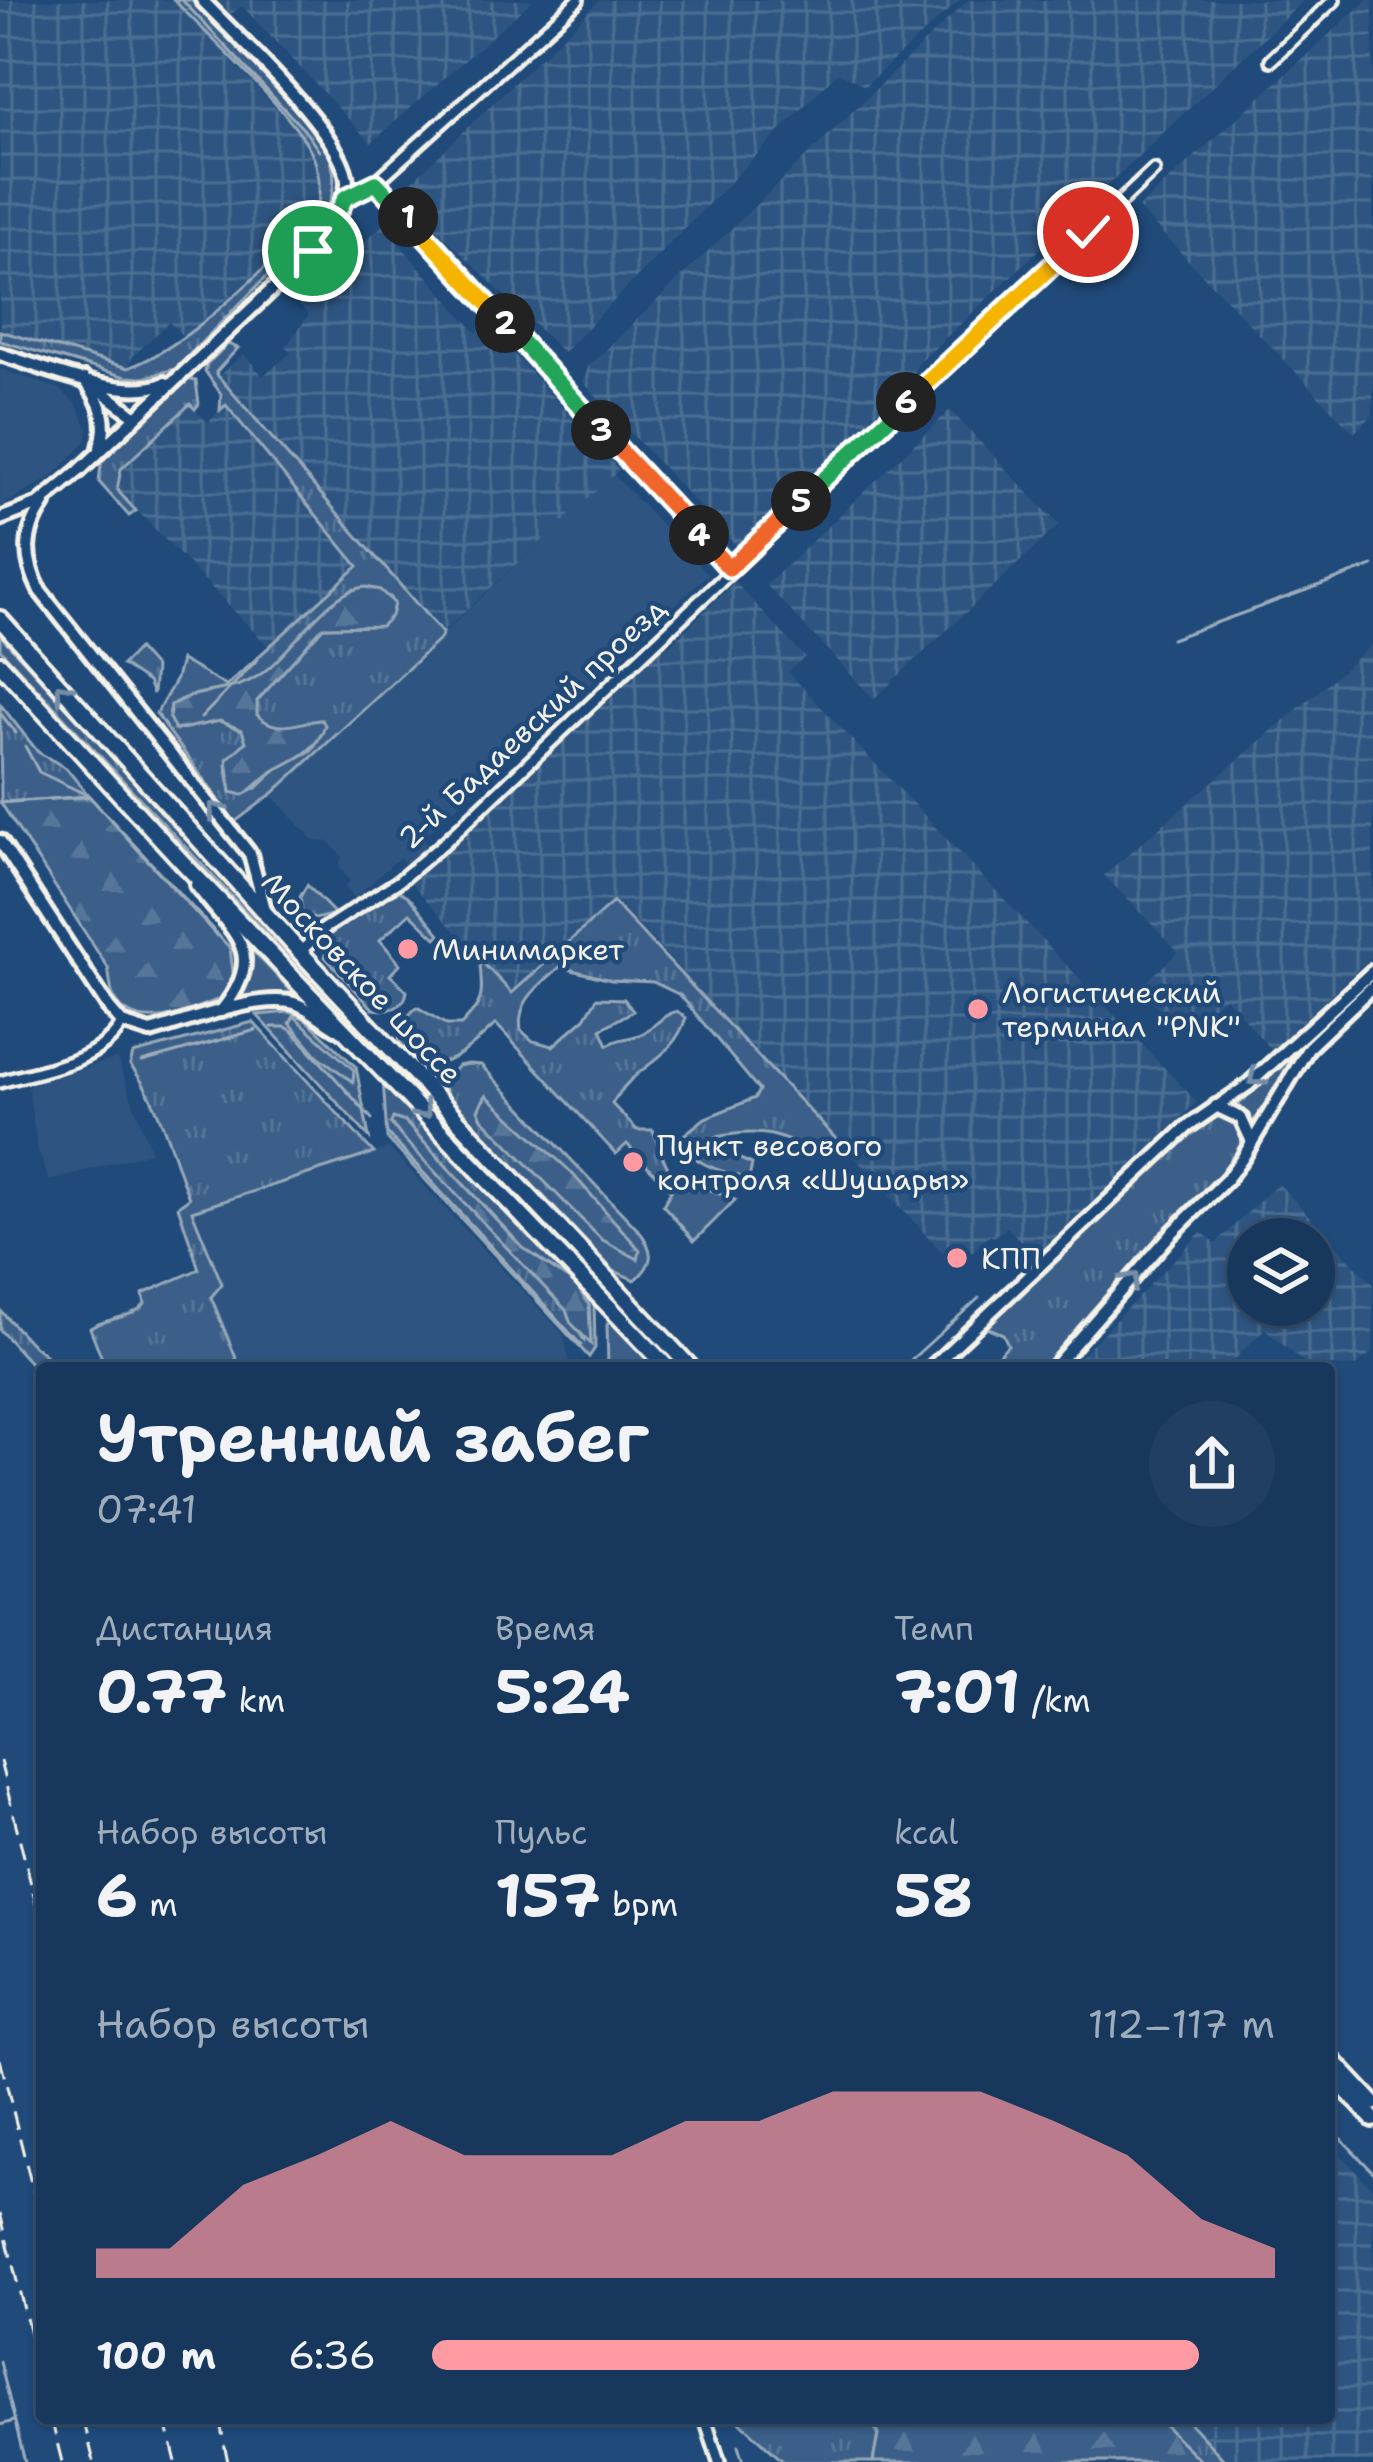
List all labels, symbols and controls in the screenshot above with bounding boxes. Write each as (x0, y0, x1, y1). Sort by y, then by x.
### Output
pin (1037, 181, 1139, 283)
pin: 1 (378, 187, 438, 247)
text: 1 (400, 194, 416, 239)
icon: check (1055, 199, 1121, 265)
pin (262, 200, 364, 302)
icon: arrive (280, 218, 346, 284)
pin: 2 (475, 293, 535, 353)
text: 2 (493, 300, 517, 345)
pin: 6 (876, 372, 936, 432)
text: 6 (894, 379, 918, 424)
pin: 3 (571, 400, 631, 460)
text: 3 (589, 407, 613, 452)
pin: 5 (771, 471, 831, 531)
text: 5 (791, 478, 811, 523)
pin: 4 (669, 505, 729, 565)
text: 4 (687, 512, 711, 557)
street label: 2-й Бадаевский проезд (389, 588, 675, 858)
one-way arrow (56, 684, 77, 705)
one-way arrow (208, 801, 230, 823)
street label: Московское шоссе (253, 863, 471, 1093)
place label: Минимаркет (432, 929, 624, 970)
marker: Минимаркет (395, 936, 421, 962)
place label: Логистический терминал "PNK" (1002, 972, 1241, 1047)
marker: Логистический терминал "PNK" (965, 996, 991, 1022)
one-way arrow (1247, 1064, 1269, 1085)
one-way arrow (409, 1098, 431, 1119)
place label: Пункт весового контроля «Шушары» (657, 1125, 969, 1200)
marker: Пункт весового контроля «Шушары» (620, 1149, 646, 1175)
map controls (1227, 1218, 1335, 1326)
button: layers (1227, 1218, 1335, 1326)
place label: КПП (981, 1238, 1041, 1279)
marker: КПП (944, 1245, 970, 1271)
one-way arrow (1116, 1272, 1138, 1294)
text: Утренний забег (96, 1394, 649, 1482)
button: share (1149, 1401, 1275, 1527)
text: 07:41 (96, 1483, 197, 1535)
text: Дистанция (96, 1606, 273, 1651)
text: Время (495, 1606, 596, 1651)
text: Темп (894, 1606, 974, 1651)
text: 0.77 (96, 1651, 227, 1731)
text: 5:24 (495, 1651, 630, 1731)
text: 7:01 (894, 1651, 1020, 1731)
text: km (227, 1678, 285, 1723)
text: /km (1020, 1678, 1091, 1723)
text: Набор высоты (96, 1810, 328, 1855)
text: Пульс (495, 1810, 588, 1855)
text: kcal (894, 1810, 958, 1855)
text: 6 (96, 1855, 138, 1935)
text: 157 (495, 1855, 601, 1935)
text: 58 (894, 1855, 973, 1935)
text: m (138, 1882, 178, 1927)
text: bpm (601, 1882, 678, 1927)
text: Набор высоты (96, 1998, 370, 2050)
text: 112–117 m (1088, 1998, 1275, 2050)
text: 100 m (96, 2329, 216, 2381)
text: 6:36 (288, 2329, 376, 2381)

